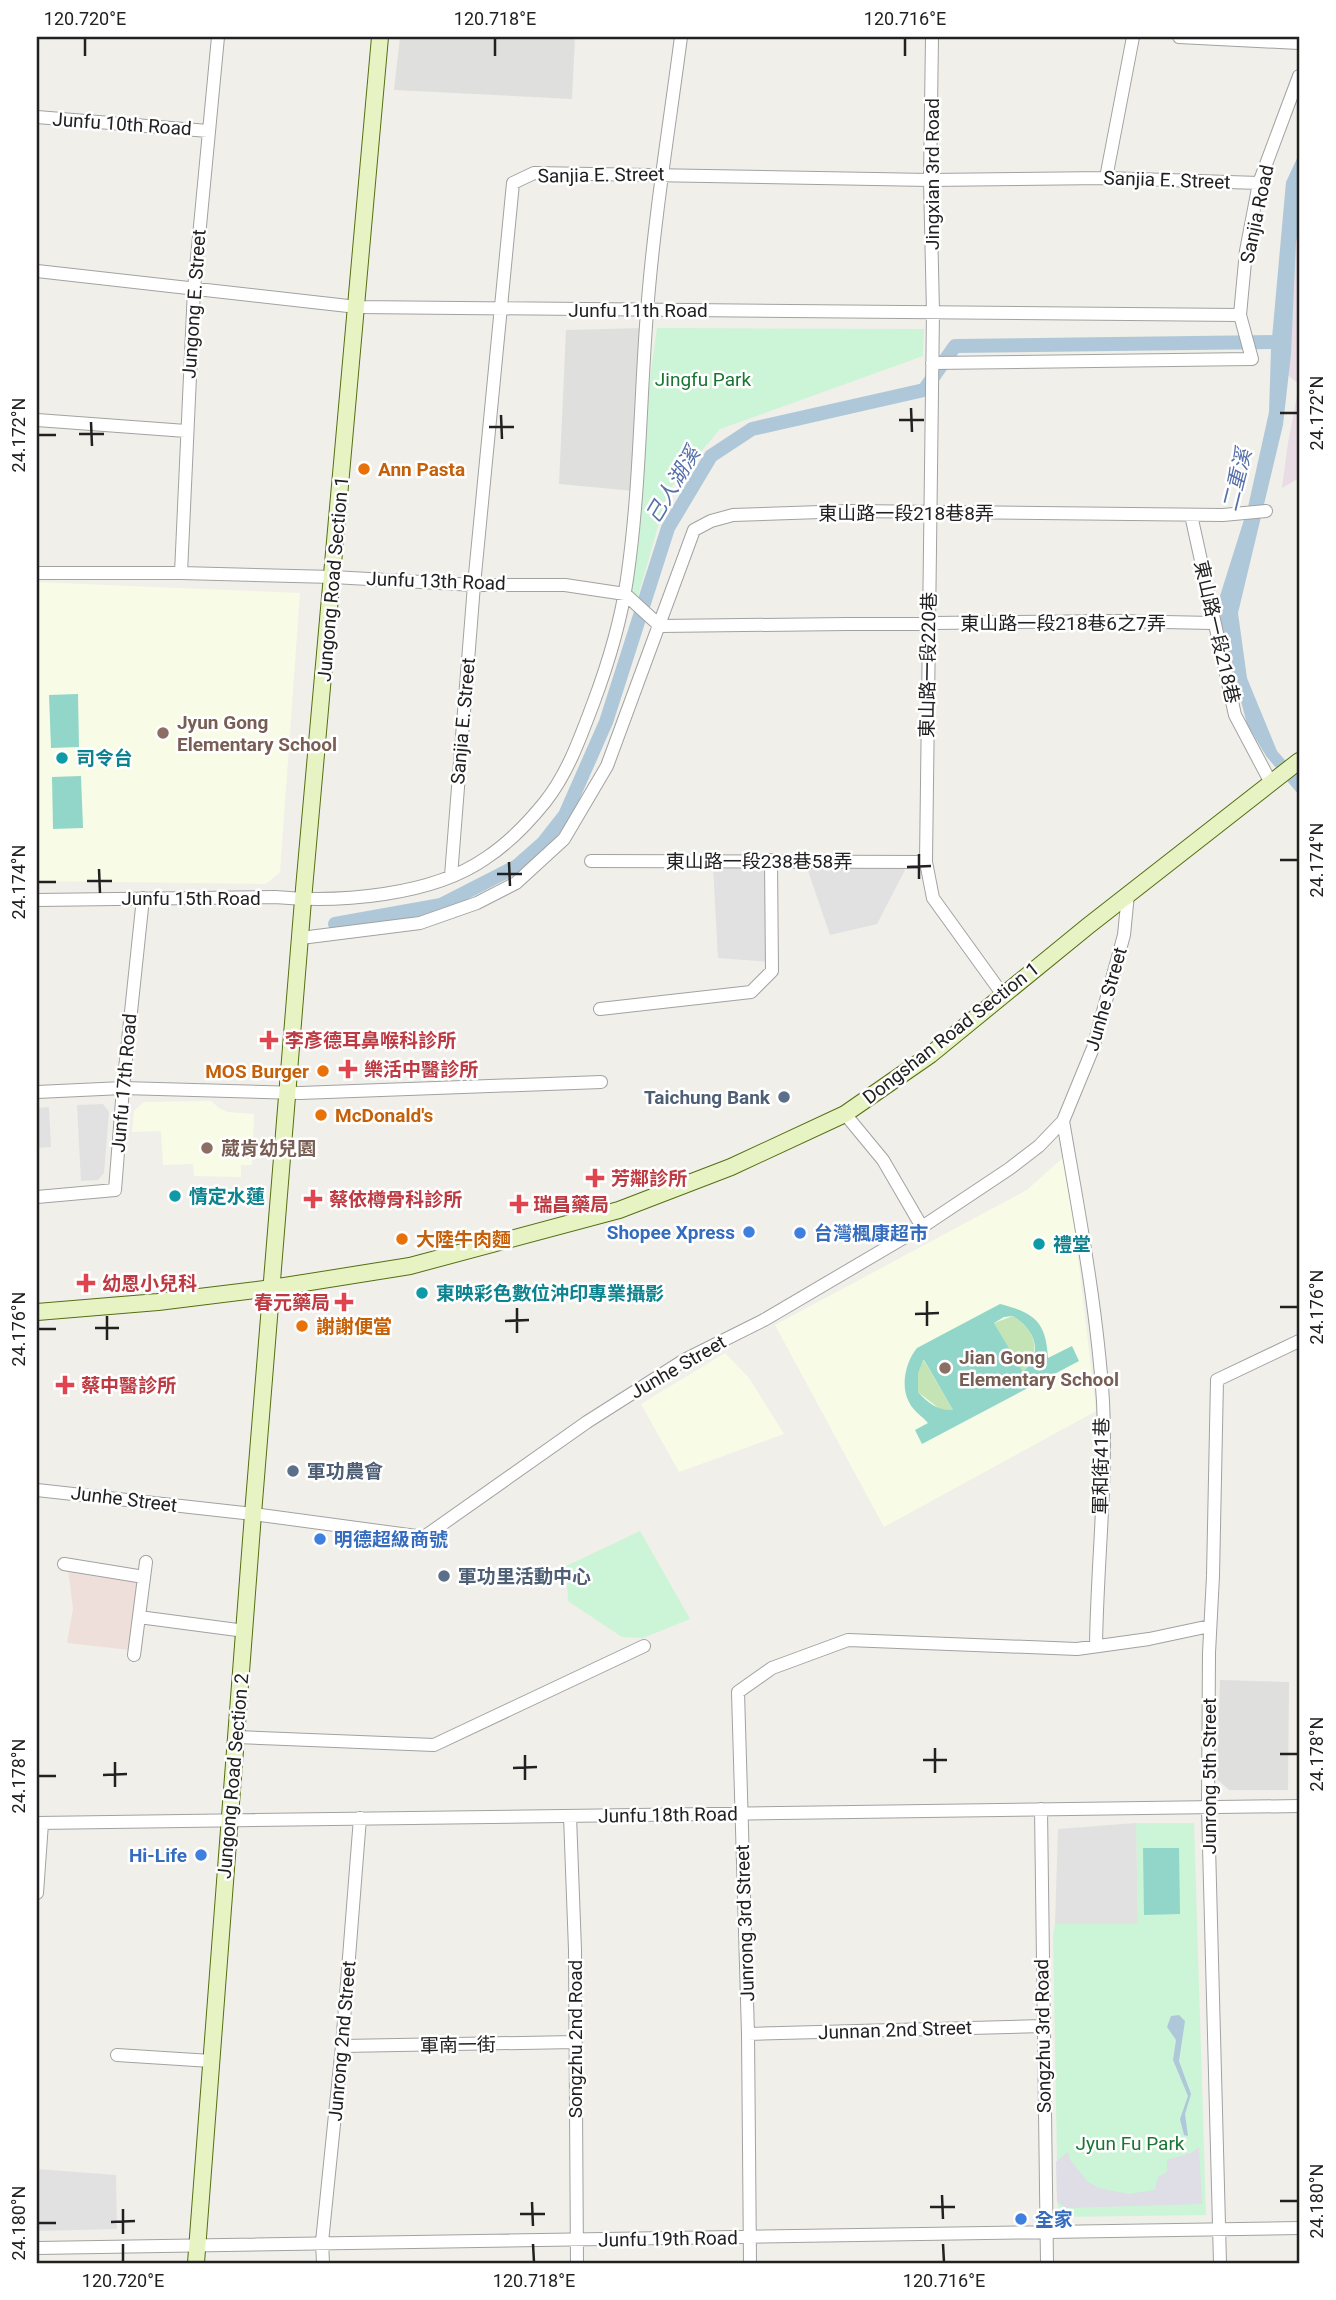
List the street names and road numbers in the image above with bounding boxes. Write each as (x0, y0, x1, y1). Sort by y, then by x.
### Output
street label: Jingxian 3rd Road (921, 98, 944, 250)
street label: Junfu 10th Road (52, 108, 192, 140)
street label: Sanjia E. Street (537, 162, 665, 188)
street label: Sanjia Road (1235, 163, 1279, 265)
street label: Sanjia E. Street (1103, 166, 1231, 194)
street label: Jungong E. Street (177, 229, 211, 379)
street label: Junfu 11th Road (568, 299, 708, 322)
street label: Jungong Road Section 1 (313, 475, 353, 683)
street label: 東山路一段218巷8弄 (818, 502, 994, 525)
street label: 東山路一段218巷 (1189, 558, 1245, 706)
street label: Junfu 13th Road (366, 567, 506, 595)
street label: 東山路一段220巷 (915, 592, 941, 738)
street label: 東山路一段218巷6之7弄 (960, 612, 1166, 635)
street label: Sanjia E. Street (446, 657, 480, 785)
street label: 東山路一段238巷58弄 (666, 850, 852, 873)
street label: Junfu 15th Road (121, 887, 261, 910)
street label: Junhe Street (1080, 944, 1132, 1054)
street label: Dongshan Road Section 1 (858, 957, 1044, 1109)
street label: Junfu 17th Road (106, 1012, 142, 1154)
street label: Junhe Street (626, 1330, 730, 1404)
street label: 軍和街41巷 (1089, 1417, 1113, 1515)
street label: Junhe Street (70, 1481, 178, 1517)
street label: Jungong Road Section 2 (213, 1672, 253, 1880)
street label: Junrong 5th Street (1198, 1698, 1221, 1854)
street label: Junfu 18th Road (598, 1802, 738, 1828)
street label: Junrong 3rd Street (731, 1844, 759, 2002)
street label: Songzhu 3rd Road (1030, 1959, 1056, 2113)
street label: Junrong 2nd Street (324, 1960, 360, 2122)
street label: Songzhu 2nd Road (564, 1960, 587, 2118)
street label: Junnan 2nd Street (818, 2016, 972, 2044)
street label: 軍南一街 (420, 2033, 496, 2057)
street label: Junfu 19th Road (598, 2226, 738, 2252)

